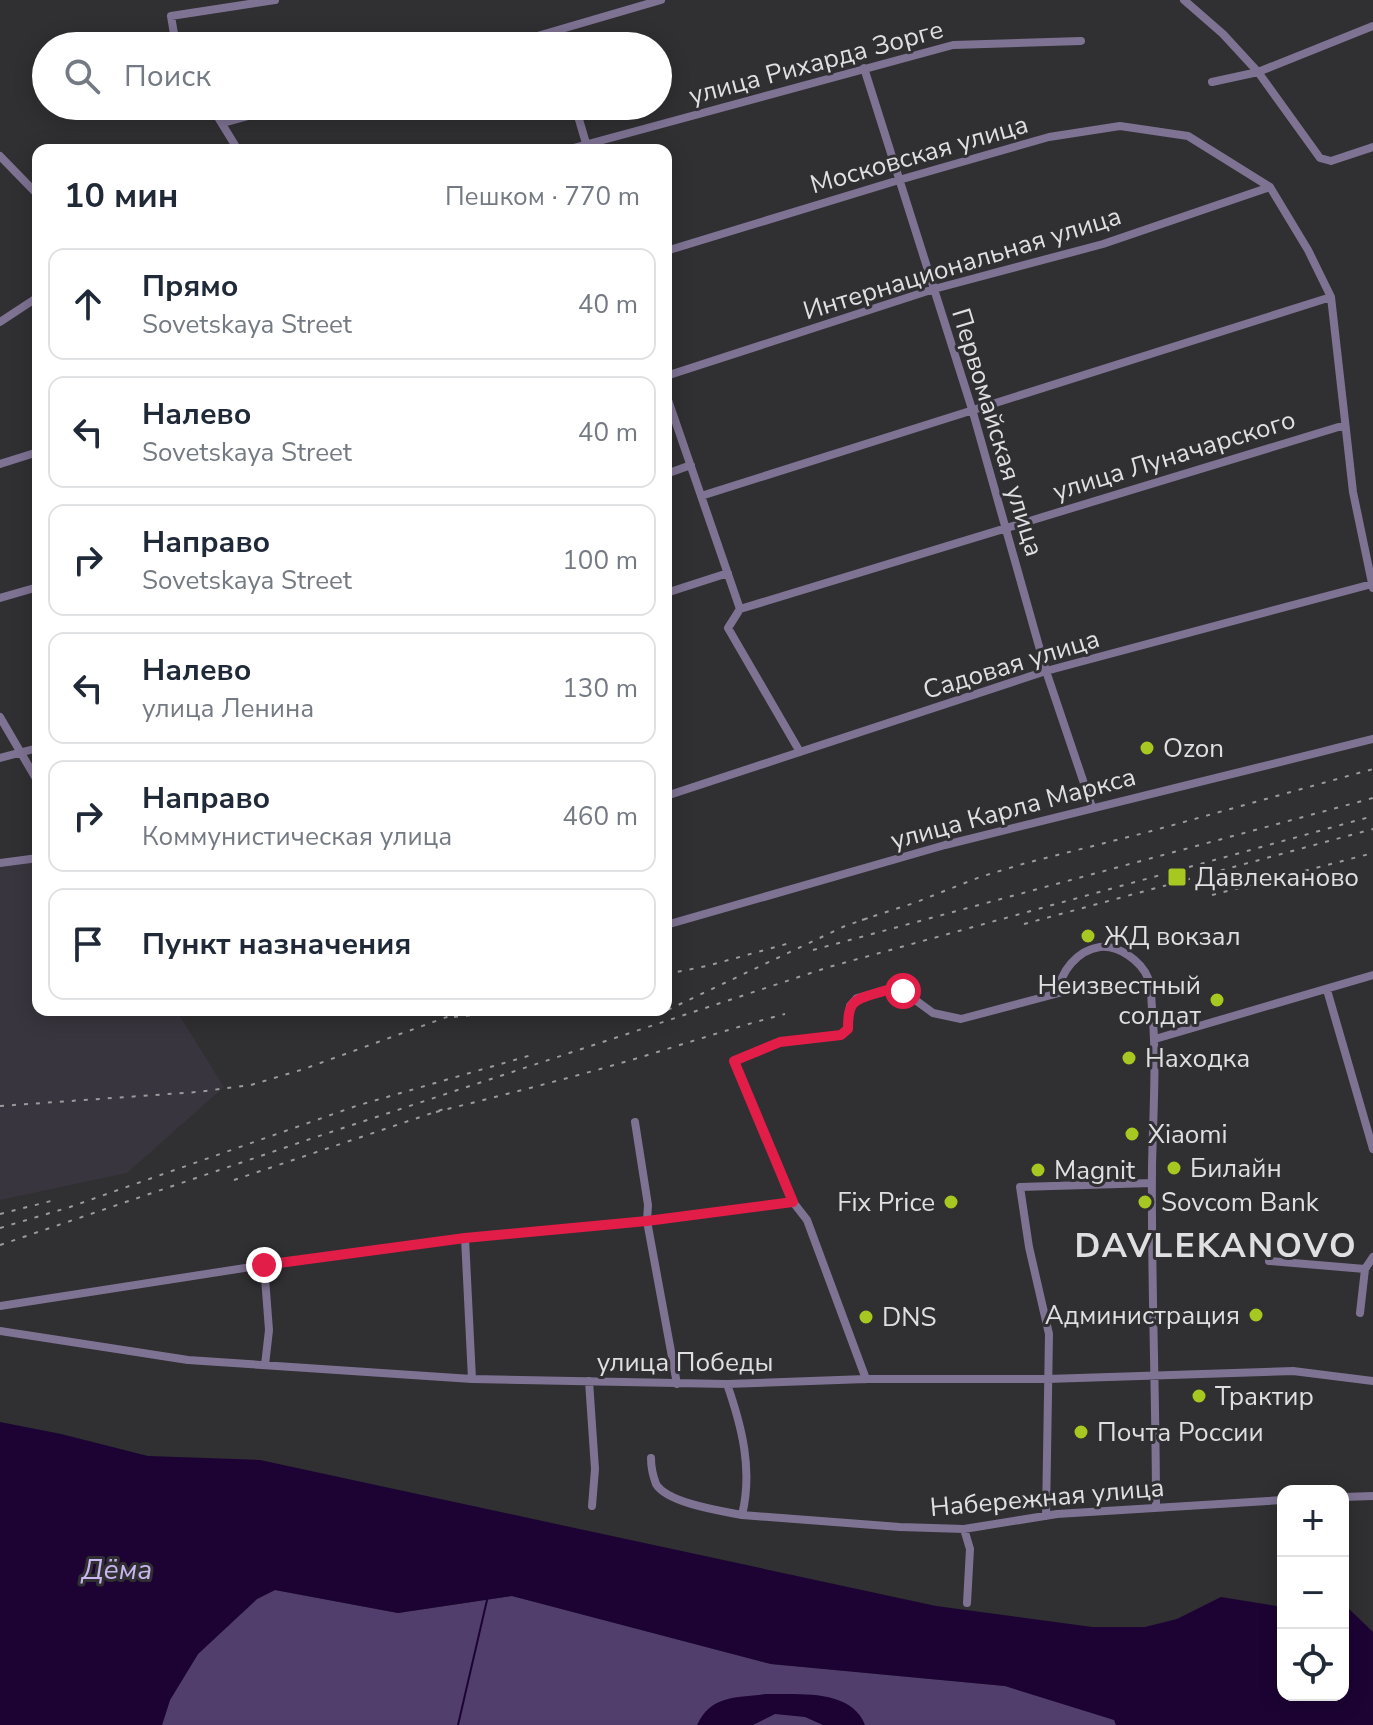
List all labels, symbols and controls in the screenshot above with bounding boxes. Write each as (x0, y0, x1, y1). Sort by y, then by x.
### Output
street label: улица Рихарда Зорге (685, 12, 947, 113)
search box (32, 32, 672, 120)
icon: search (60, 54, 104, 98)
text: Поиск (124, 56, 211, 97)
street label: Московская улица (806, 107, 1032, 202)
text: 10 мин (64, 173, 178, 219)
text: Пешком · 770 m (445, 179, 640, 214)
street label: Интернациональная улица (799, 198, 1125, 329)
text: Прямо (142, 266, 239, 307)
icon: ahead (66, 282, 110, 326)
text: 40 m (578, 287, 638, 322)
street label: Первомайская улица (943, 304, 1052, 560)
text: Sovetskaya Street (142, 307, 352, 342)
text: Налево (142, 394, 251, 435)
street label: улица Луначарского (1049, 402, 1300, 509)
icon: left (66, 410, 110, 454)
text: 40 m (578, 415, 638, 450)
text: Sovetskaya Street (142, 435, 352, 470)
text: Направо (142, 522, 270, 563)
icon: right (66, 538, 110, 582)
text: 100 m (562, 543, 638, 578)
text: Sovetskaya Street (142, 563, 352, 598)
street label: Садовая улица (919, 621, 1104, 708)
text: Налево (142, 650, 251, 691)
icon: left (66, 666, 110, 710)
text: 130 m (562, 671, 638, 706)
text: улица Ленина (142, 691, 314, 726)
place label: Ozon (1163, 731, 1224, 766)
marker: Ozon (1138, 739, 1156, 757)
street label: улица Карла Маркса (887, 759, 1140, 858)
text: Направо (142, 778, 270, 819)
icon: right (66, 794, 110, 838)
text: 460 m (562, 799, 638, 834)
text: Коммунистическая улица (142, 819, 452, 854)
place label: Давлеканово (1195, 860, 1359, 895)
marker: Давлеканово (1166, 866, 1188, 888)
place label: ЖД вокзал (1104, 919, 1241, 954)
icon: arrive (66, 922, 110, 966)
text: Пункт назначения (142, 924, 411, 965)
marker: ЖД вокзал (1079, 927, 1097, 945)
place label: Неизвестный солдат (1037, 968, 1201, 1033)
route start (885, 973, 921, 1009)
marker: Неизвестный солдат (1208, 991, 1226, 1009)
place label: Находка (1145, 1041, 1250, 1076)
marker: Находка (1120, 1049, 1138, 1067)
place label: Xiaomi (1148, 1117, 1227, 1152)
marker: Xiaomi (1123, 1125, 1141, 1143)
place label: Билайн (1190, 1151, 1282, 1186)
place label: Magnit (1054, 1153, 1136, 1188)
marker: Билайн (1165, 1159, 1183, 1177)
marker: Magnit (1029, 1161, 1047, 1179)
place label: Fix Price (837, 1185, 935, 1220)
place label: Sovcom Bank (1161, 1185, 1320, 1220)
marker: Fix Price (942, 1193, 960, 1211)
marker: Sovcom Bank (1136, 1193, 1154, 1211)
district label: DAVLEKANOVO (1074, 1223, 1358, 1269)
route end (246, 1247, 282, 1283)
place label: Администрация (1045, 1298, 1240, 1333)
place label: DNS (882, 1300, 937, 1335)
marker: Администрация (1247, 1306, 1265, 1324)
marker: DNS (857, 1308, 875, 1326)
street label: улица Победы (597, 1345, 773, 1380)
place label: Трактир (1215, 1379, 1314, 1414)
marker: Трактир (1190, 1387, 1208, 1405)
place label: Почта России (1097, 1415, 1264, 1450)
marker: Почта России (1072, 1423, 1090, 1441)
street label: Набережная улица (928, 1470, 1166, 1525)
map controls (1277, 1485, 1349, 1701)
button: + (1277, 1485, 1349, 1557)
water label: Дёма (80, 1551, 152, 1589)
button: − (1277, 1557, 1349, 1629)
button: locate (1277, 1629, 1349, 1701)

